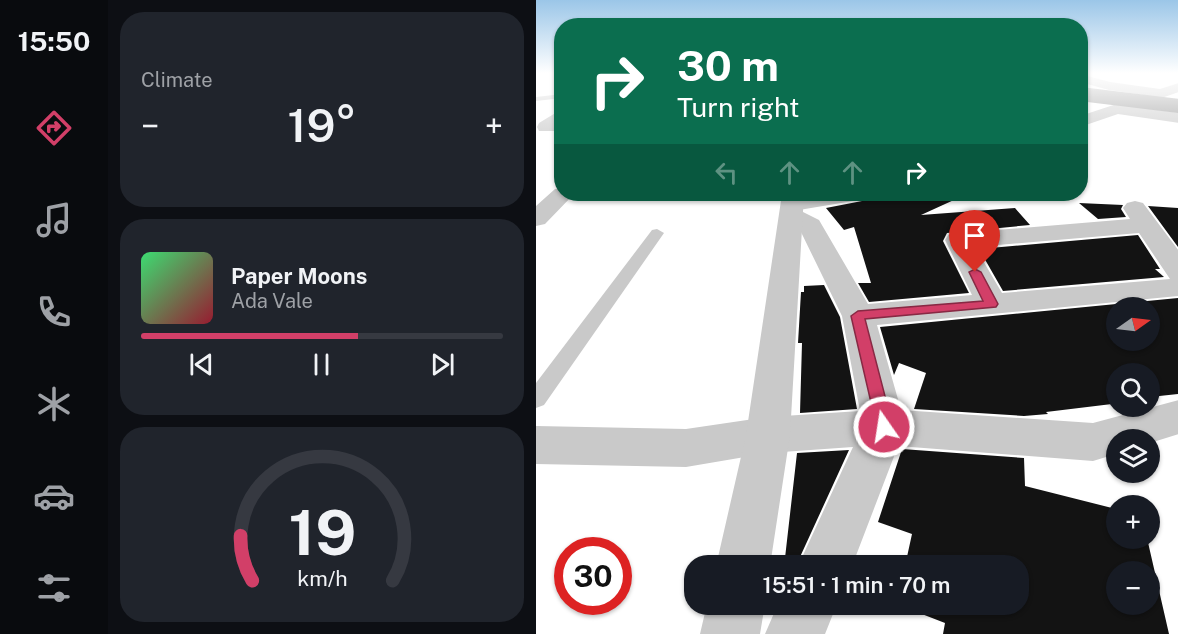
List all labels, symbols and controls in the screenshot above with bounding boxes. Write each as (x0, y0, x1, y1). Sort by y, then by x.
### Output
text: 15:50 (18, 25, 90, 57)
text: 30 m (677, 41, 779, 90)
icon: right (578, 42, 656, 120)
text: Climate (141, 68, 213, 92)
text: Turn right (677, 91, 800, 123)
text: 19° (288, 99, 356, 152)
icon: directions (33, 107, 75, 149)
text: − (141, 107, 159, 145)
text: + (485, 107, 503, 145)
icon: left (710, 156, 743, 189)
icon: ahead (773, 156, 806, 189)
icon: ahead (836, 156, 869, 189)
icon: right (899, 156, 932, 189)
icon: music (33, 199, 75, 241)
pin (949, 210, 1000, 272)
icon: arrive (958, 219, 991, 252)
text: Paper Moons (231, 263, 367, 289)
text: Ada Vale (231, 289, 313, 313)
icon: phone (33, 291, 75, 333)
north arrow (1106, 297, 1160, 351)
map controls (1106, 297, 1160, 615)
icon: previous (185, 348, 218, 381)
icon: pause (305, 348, 338, 381)
icon: next (426, 348, 459, 381)
button: search (1106, 363, 1160, 417)
icon: climate (33, 383, 75, 425)
position arrow (852, 395, 916, 459)
button: layers (1106, 429, 1160, 483)
icon: car (33, 475, 75, 517)
button: + (1106, 495, 1160, 549)
text: 19 (288, 497, 356, 570)
speed limit sign: 30 (554, 537, 632, 615)
button: − (1106, 561, 1160, 615)
icon: filters (33, 567, 75, 609)
text: km/h (297, 567, 347, 592)
text: 15:51 · 1 min · 70 m (762, 572, 951, 598)

